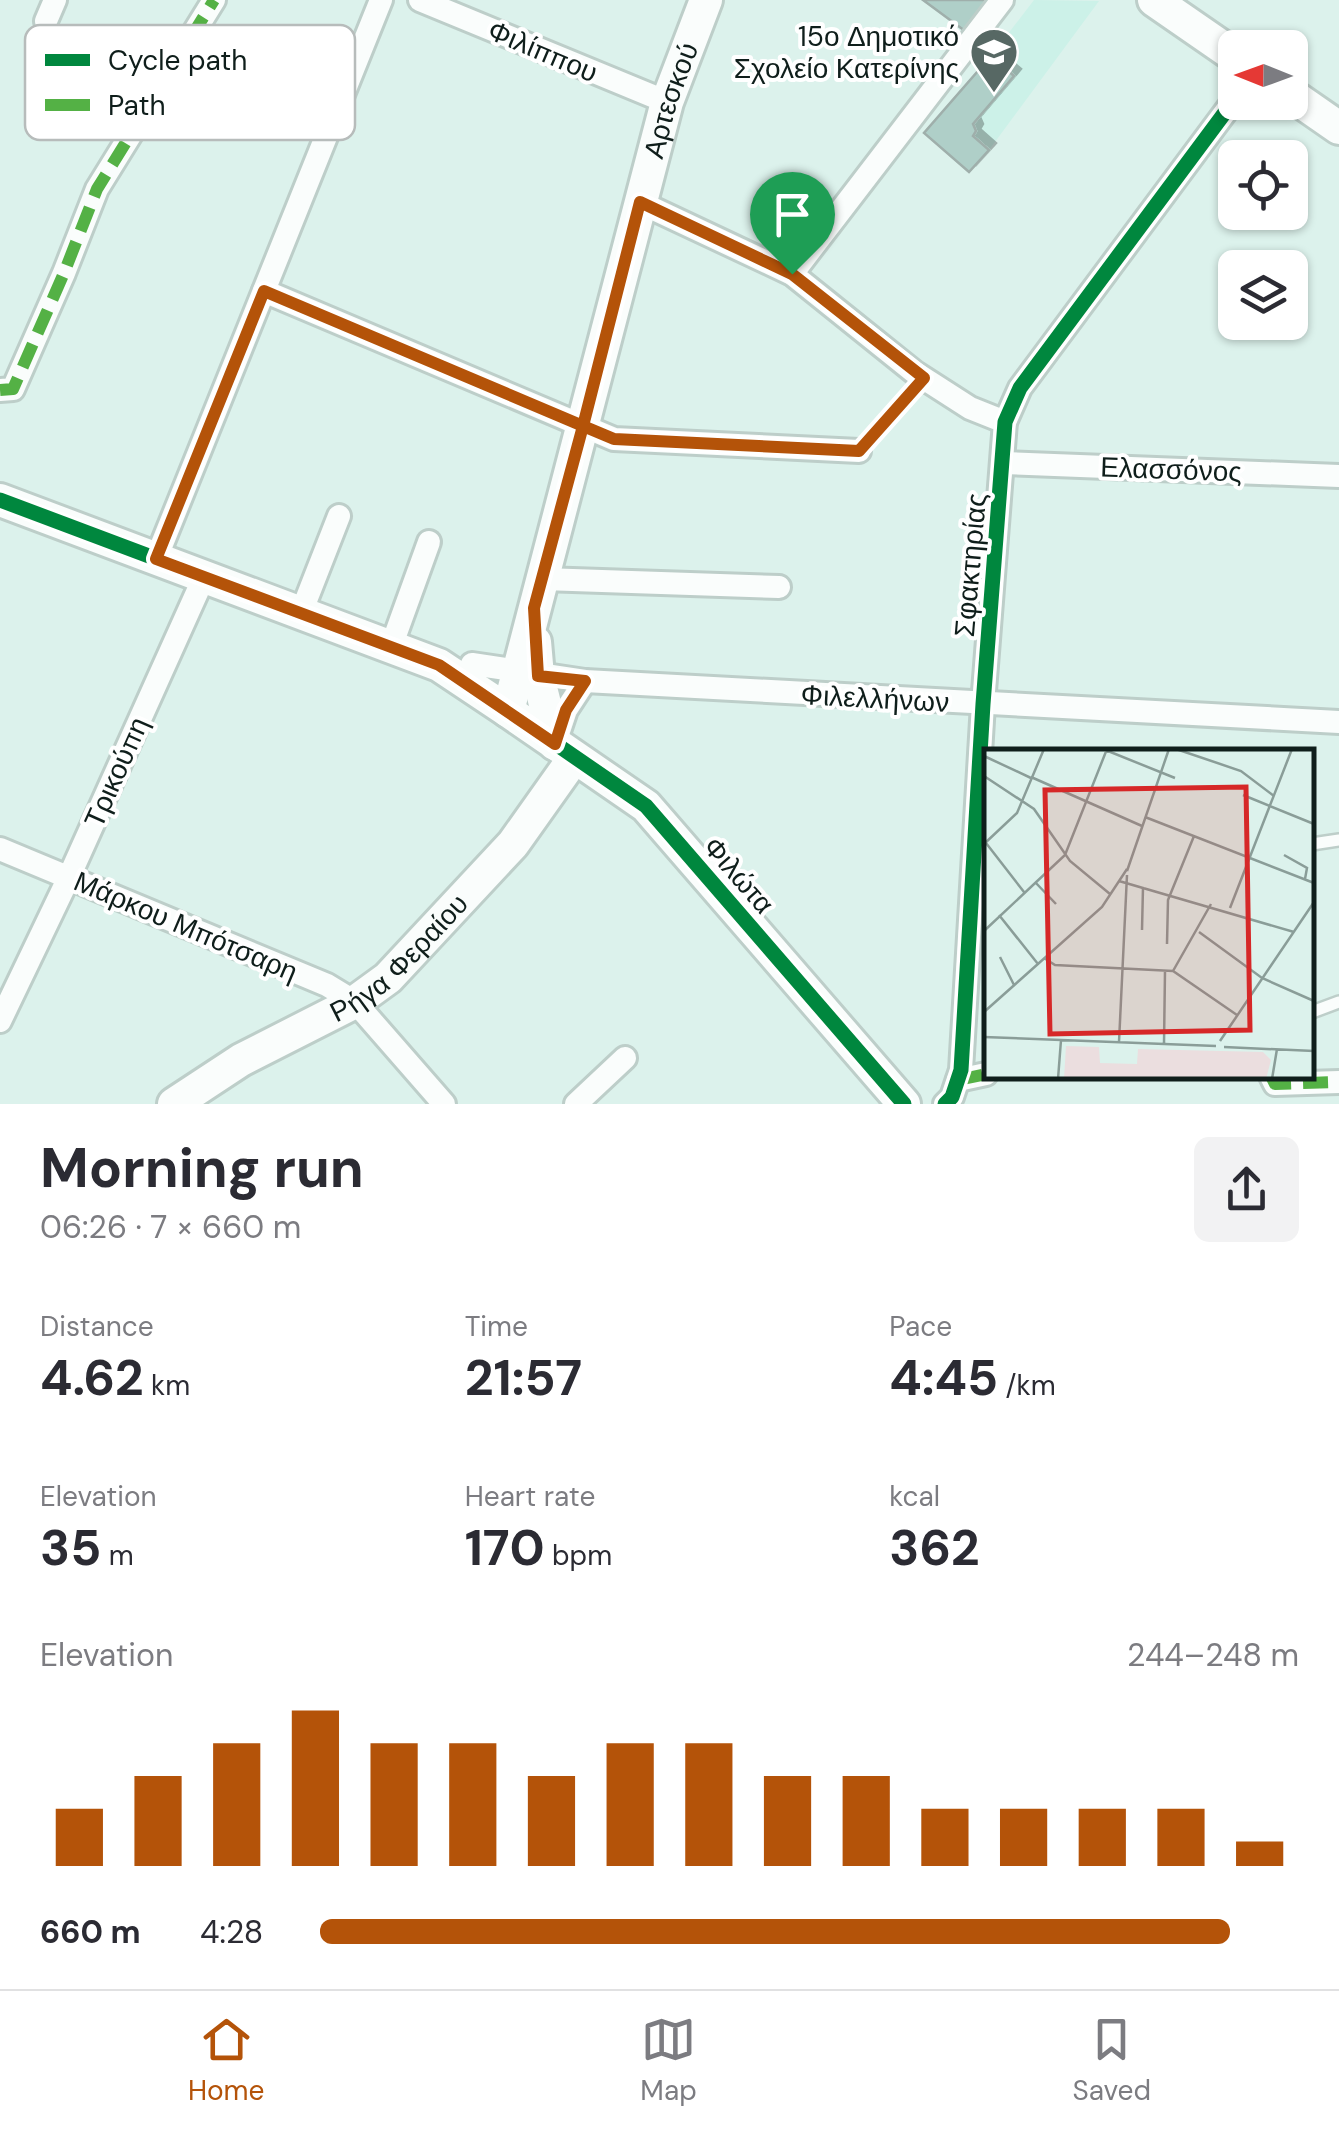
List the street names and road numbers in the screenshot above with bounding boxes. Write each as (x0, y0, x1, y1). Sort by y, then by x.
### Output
street label: Φιλίππου (482, 12, 603, 91)
street label: Αρτεσκού (635, 37, 707, 162)
street label: Ελασσόνος (1100, 449, 1242, 490)
street label: Σφακτηρίας (946, 492, 995, 638)
street label: Φιλελλήνων (800, 676, 950, 721)
street label: Τρικούπη (76, 711, 157, 833)
street label: Φιλώτα (695, 829, 782, 922)
street label: Μάρκου Μπότσαρη (68, 863, 303, 990)
street label: Ρήγα Φεραίου (324, 886, 476, 1031)

